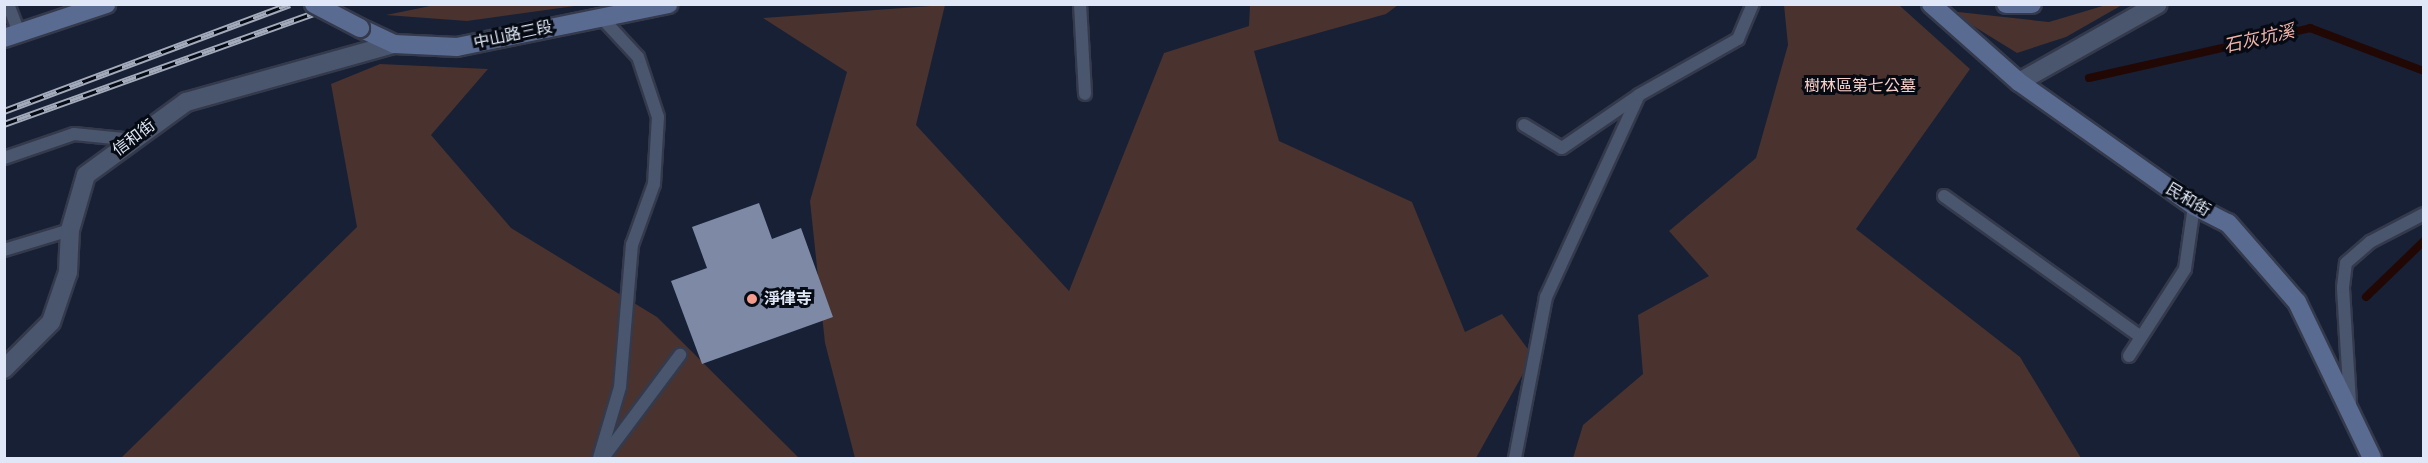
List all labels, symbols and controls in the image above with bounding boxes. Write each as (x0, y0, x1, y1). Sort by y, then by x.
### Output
street label: 中山路三段 (472, 17, 554, 53)
water label: 石灰坑溪 (2221, 20, 2297, 58)
park label: 樹林區第七公墓 (1804, 76, 1916, 96)
street label: 信和街 (109, 116, 159, 160)
street label: 民和街 (2162, 179, 2214, 221)
place label: 淨律寺 (764, 289, 812, 309)
marker: 淨律寺 (745, 292, 759, 306)

